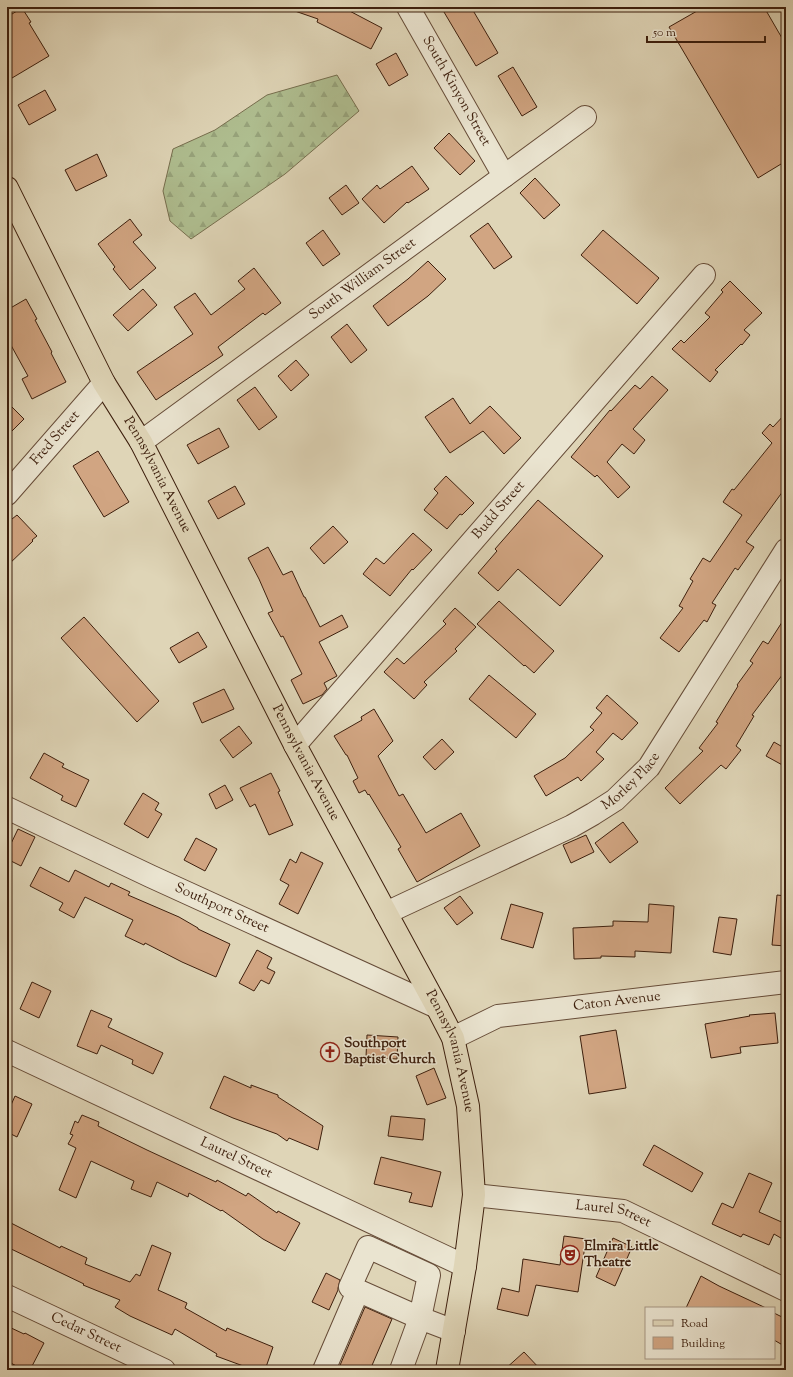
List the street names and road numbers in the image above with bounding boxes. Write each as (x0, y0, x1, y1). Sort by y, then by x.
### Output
street label: South Kinyon Street (417, 33, 495, 150)
street label: South William Street (305, 234, 421, 325)
street label: Fred Street (26, 407, 85, 470)
street label: Pennsylvania Avenue (118, 413, 196, 537)
street label: Budd Street (468, 477, 530, 544)
street label: Pennsylvania Avenue (266, 701, 344, 825)
street label: Morley Place (598, 749, 666, 816)
street label: Southport Street (171, 878, 272, 939)
street label: Pennsylvania Avenue (420, 987, 478, 1113)
street label: Caton Avenue (572, 987, 662, 1017)
street label: Laurel Street (197, 1133, 276, 1184)
street label: Laurel Street (575, 1196, 654, 1233)
street label: Cedar Street (47, 1308, 125, 1358)

